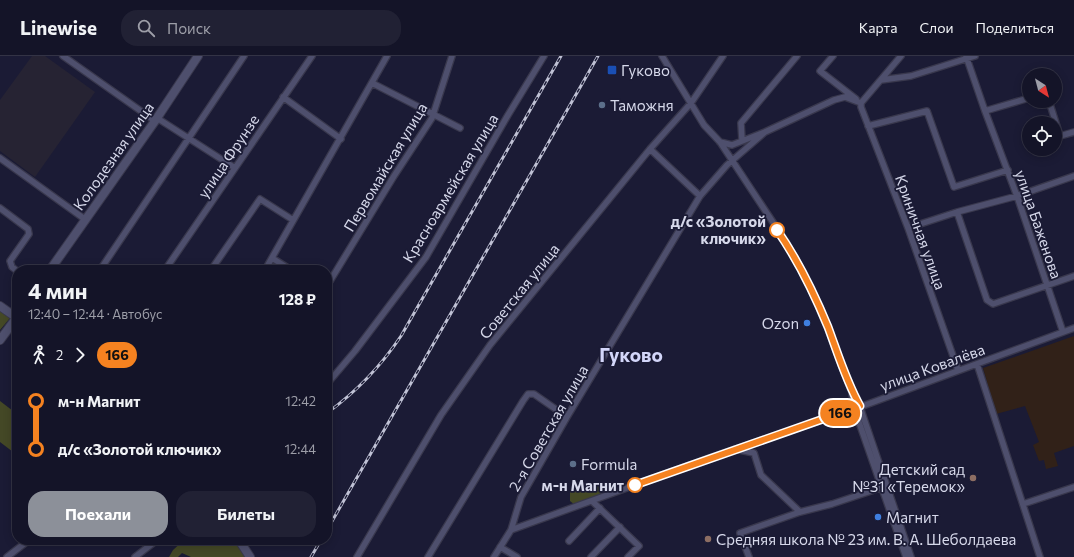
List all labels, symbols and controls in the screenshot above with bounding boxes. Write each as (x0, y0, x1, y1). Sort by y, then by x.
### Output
search box (121, 10, 401, 46)
text: Linewise (20, 16, 97, 39)
icon: search (135, 17, 157, 39)
text: Поиск (167, 19, 211, 37)
text: Карта (859, 19, 897, 36)
text: Слои (919, 19, 954, 36)
text: Поделиться (976, 19, 1054, 36)
place label: Гуково (621, 61, 670, 79)
marker: Гуково (606, 64, 618, 76)
north arrow (1022, 68, 1062, 108)
map controls (1022, 68, 1062, 156)
place label: Таможня (610, 96, 674, 114)
street label: Колодезная улица (69, 98, 157, 214)
street label: Первомайская улица (339, 99, 431, 235)
marker: Таможня (597, 100, 607, 110)
street label: Красноармейская улица (398, 110, 502, 266)
street label: улица Фрунзе (193, 111, 263, 201)
button: locate (1022, 116, 1062, 156)
street label: улица Баженова (1012, 167, 1066, 281)
street label: Криничная улица (892, 172, 950, 292)
place label: д/с «Золотой ключик» (671, 212, 766, 247)
marker: д/с «Золотой ключик» (769, 222, 785, 238)
street label: Советская улица (475, 240, 563, 342)
text: 4 мин (28, 277, 88, 304)
text: 128 ₽ (279, 290, 316, 308)
text: 12:40 – 12:44 · Автобус (28, 306, 162, 322)
place label: Ozon (762, 314, 799, 332)
marker: Ozon (802, 318, 812, 328)
street label: улица Ковалёва (877, 340, 987, 394)
district label: Гуково (599, 343, 663, 366)
icon: walk (28, 344, 50, 366)
icon: forward (69, 344, 91, 366)
text: 166 (105, 346, 129, 363)
text: 2 (56, 347, 63, 363)
street label: 2-я Советская улица (505, 362, 591, 494)
text: м-н Магнит (58, 392, 140, 410)
text: 12:42 (285, 393, 316, 409)
line badge: 166 (817, 400, 863, 426)
text: 166 (828, 404, 852, 421)
text: д/с «Золотой ключик» (58, 440, 222, 458)
text: 12:44 (285, 441, 316, 457)
place label: Formula (581, 455, 637, 473)
marker: Formula (568, 459, 578, 469)
place label: Детский сад №31 «Теремок» (852, 460, 965, 495)
marker: Детский сад №31 «Теремок» (968, 473, 978, 483)
place label: м-н Магнит (542, 476, 624, 494)
marker: м-н Магнит (627, 477, 643, 493)
button: Поехали (28, 491, 168, 537)
button: Билеты (176, 491, 316, 537)
place label: Магнит (886, 508, 939, 526)
marker: Магнит (873, 512, 883, 522)
place label: Средняя школа № 23 им. В. А. Шеболдаева (716, 530, 1016, 548)
marker: Средняя школа № 23 им. В. А. Шеболдаева (703, 534, 713, 544)

